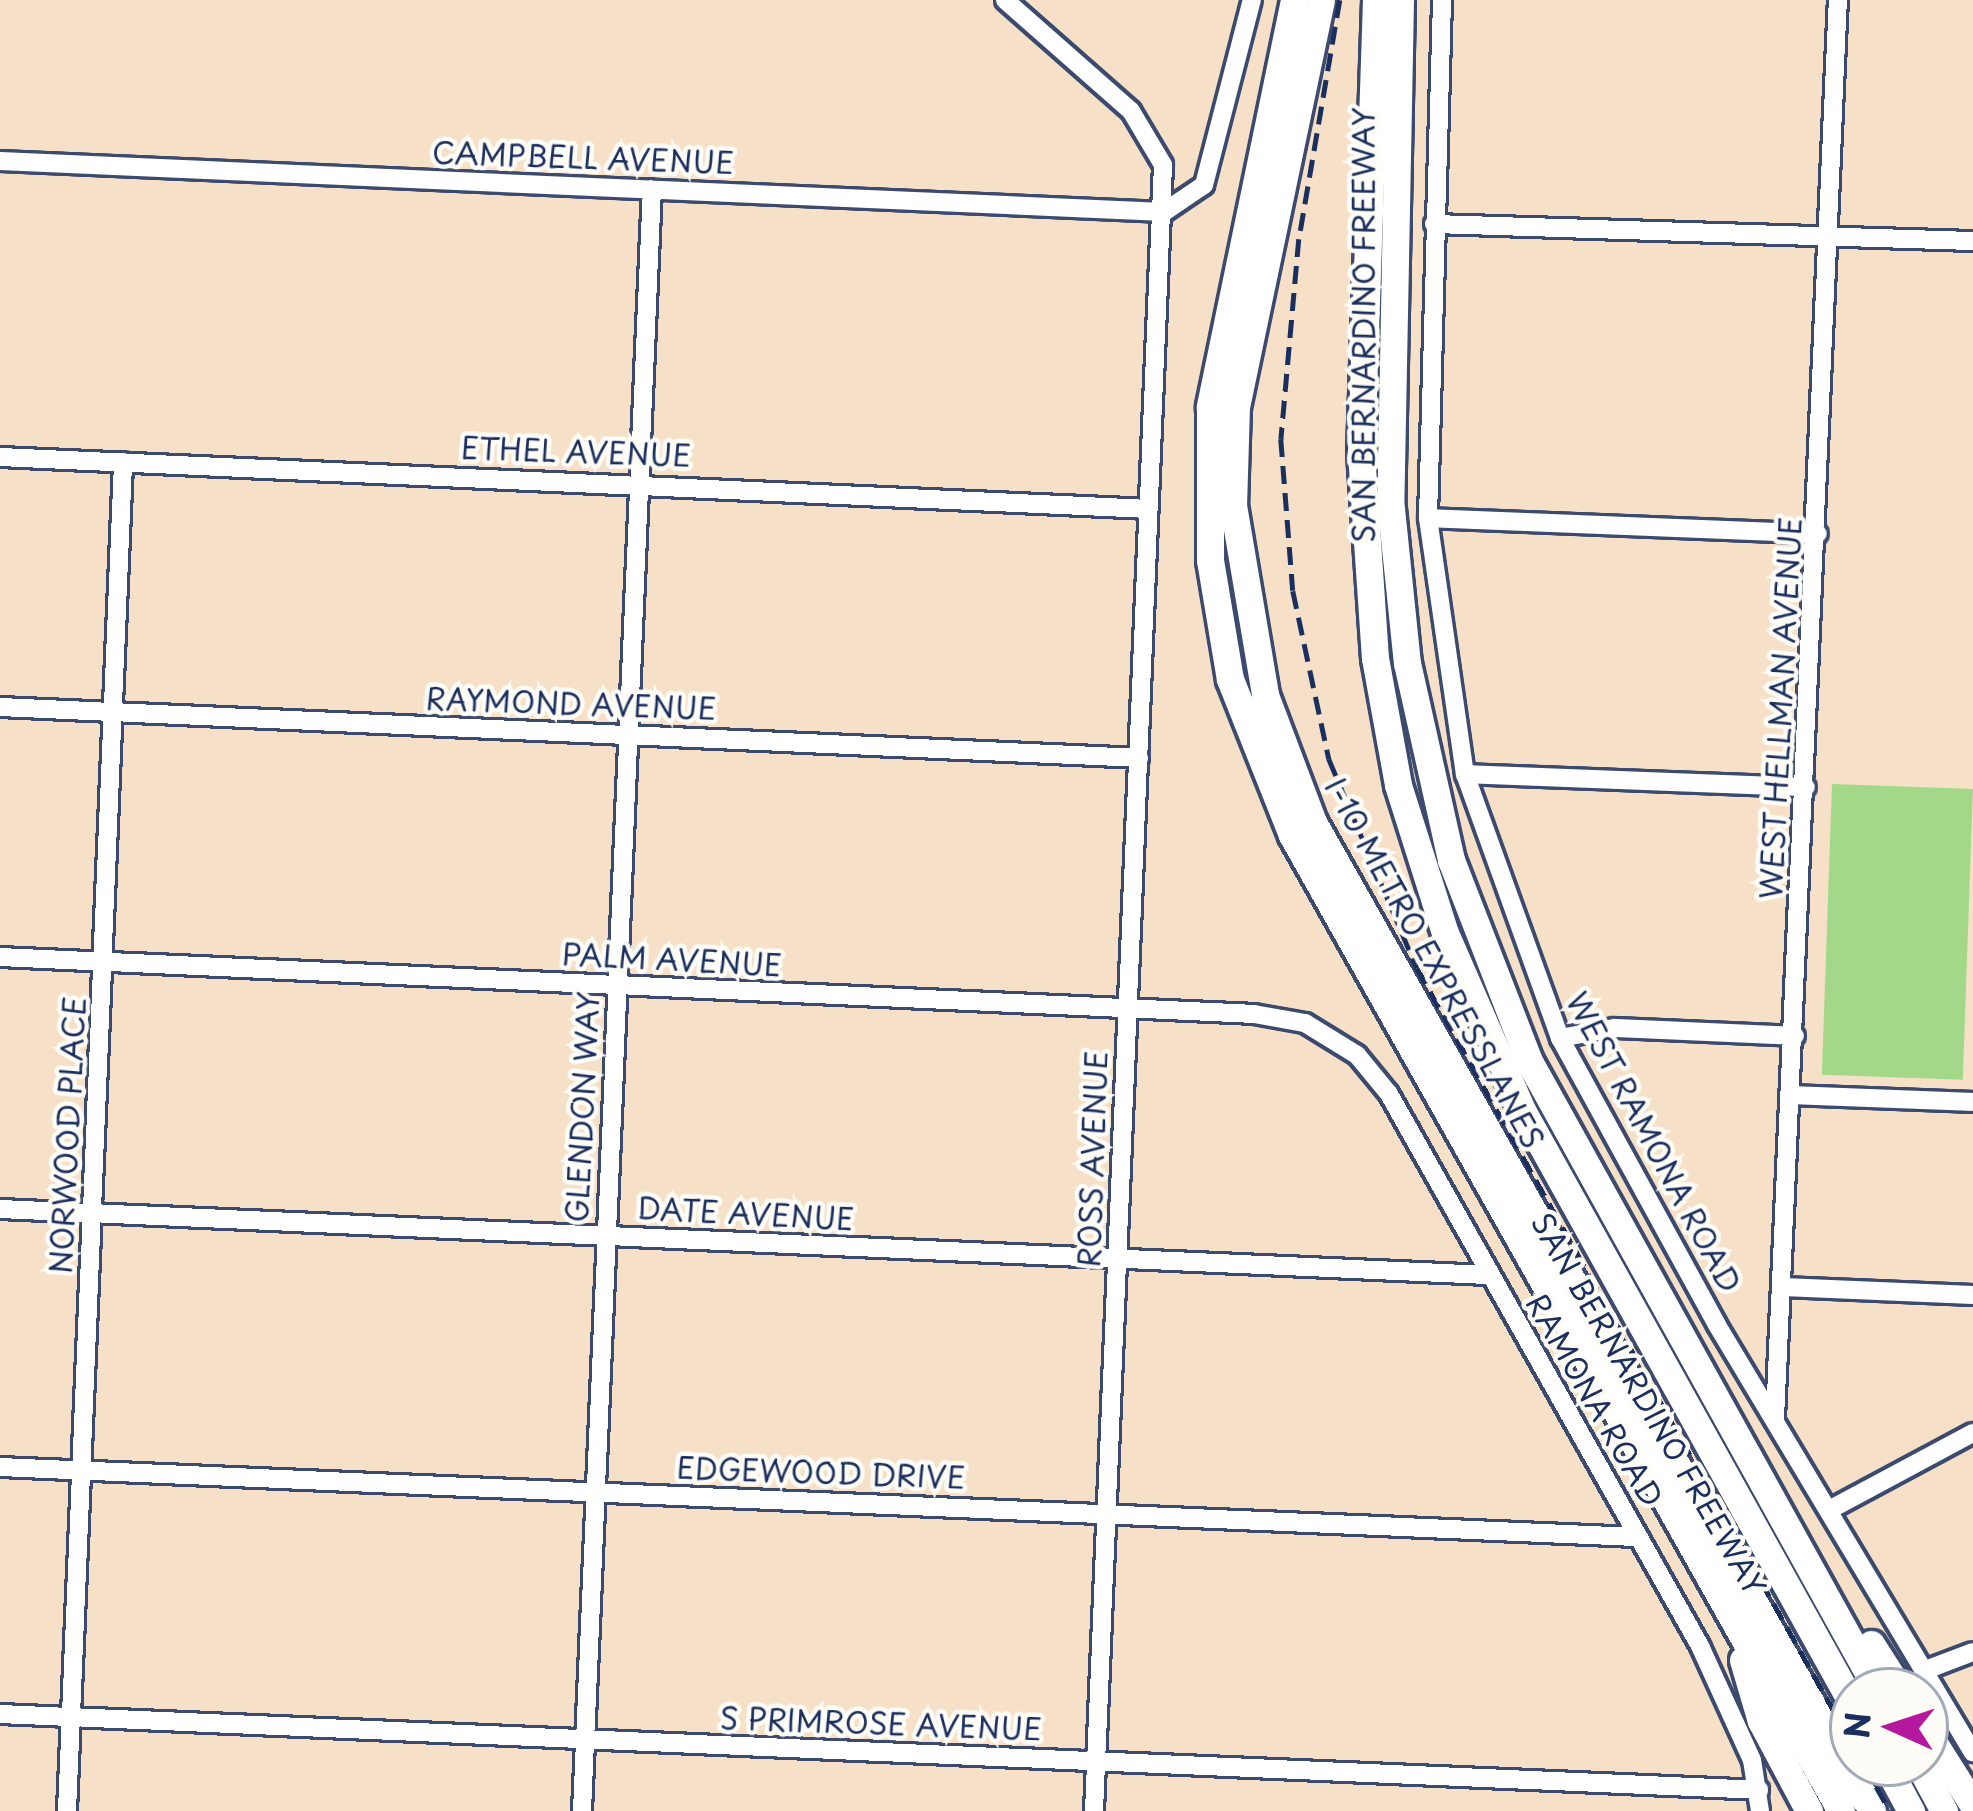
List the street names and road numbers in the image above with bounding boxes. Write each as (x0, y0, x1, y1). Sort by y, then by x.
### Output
street label: SAN BERNARDINO FREEWAY (1345, 107, 1381, 543)
street label: CAMPBELL AVENUE (431, 134, 735, 180)
street label: ETHEL AVENUE (459, 429, 693, 473)
street label: WEST HELLMAN AVENUE (1752, 517, 1808, 899)
street label: RAYMOND AVENUE (425, 680, 717, 726)
street label: I-10 METRO EXPRESSLANES (1316, 769, 1554, 1157)
street label: PALM AVENUE (561, 935, 783, 983)
street label: WEST RAMONA ROAD (1558, 983, 1750, 1301)
street label: GLENDON WAY (558, 991, 606, 1223)
street label: NORWOOD PLACE (42, 994, 92, 1276)
street label: ROSS AVENUE (1070, 1051, 1114, 1267)
street label: DATE AVENUE (636, 1189, 856, 1237)
street label: SAN BERNARDINO FREEWAY (1524, 1206, 1774, 1602)
street label: RAMONA ROAD (1519, 1286, 1671, 1514)
street label: EDGEWOOD DRIVE (676, 1449, 966, 1495)
street label: S PRIMROSE AVENUE (720, 1699, 1042, 1747)

